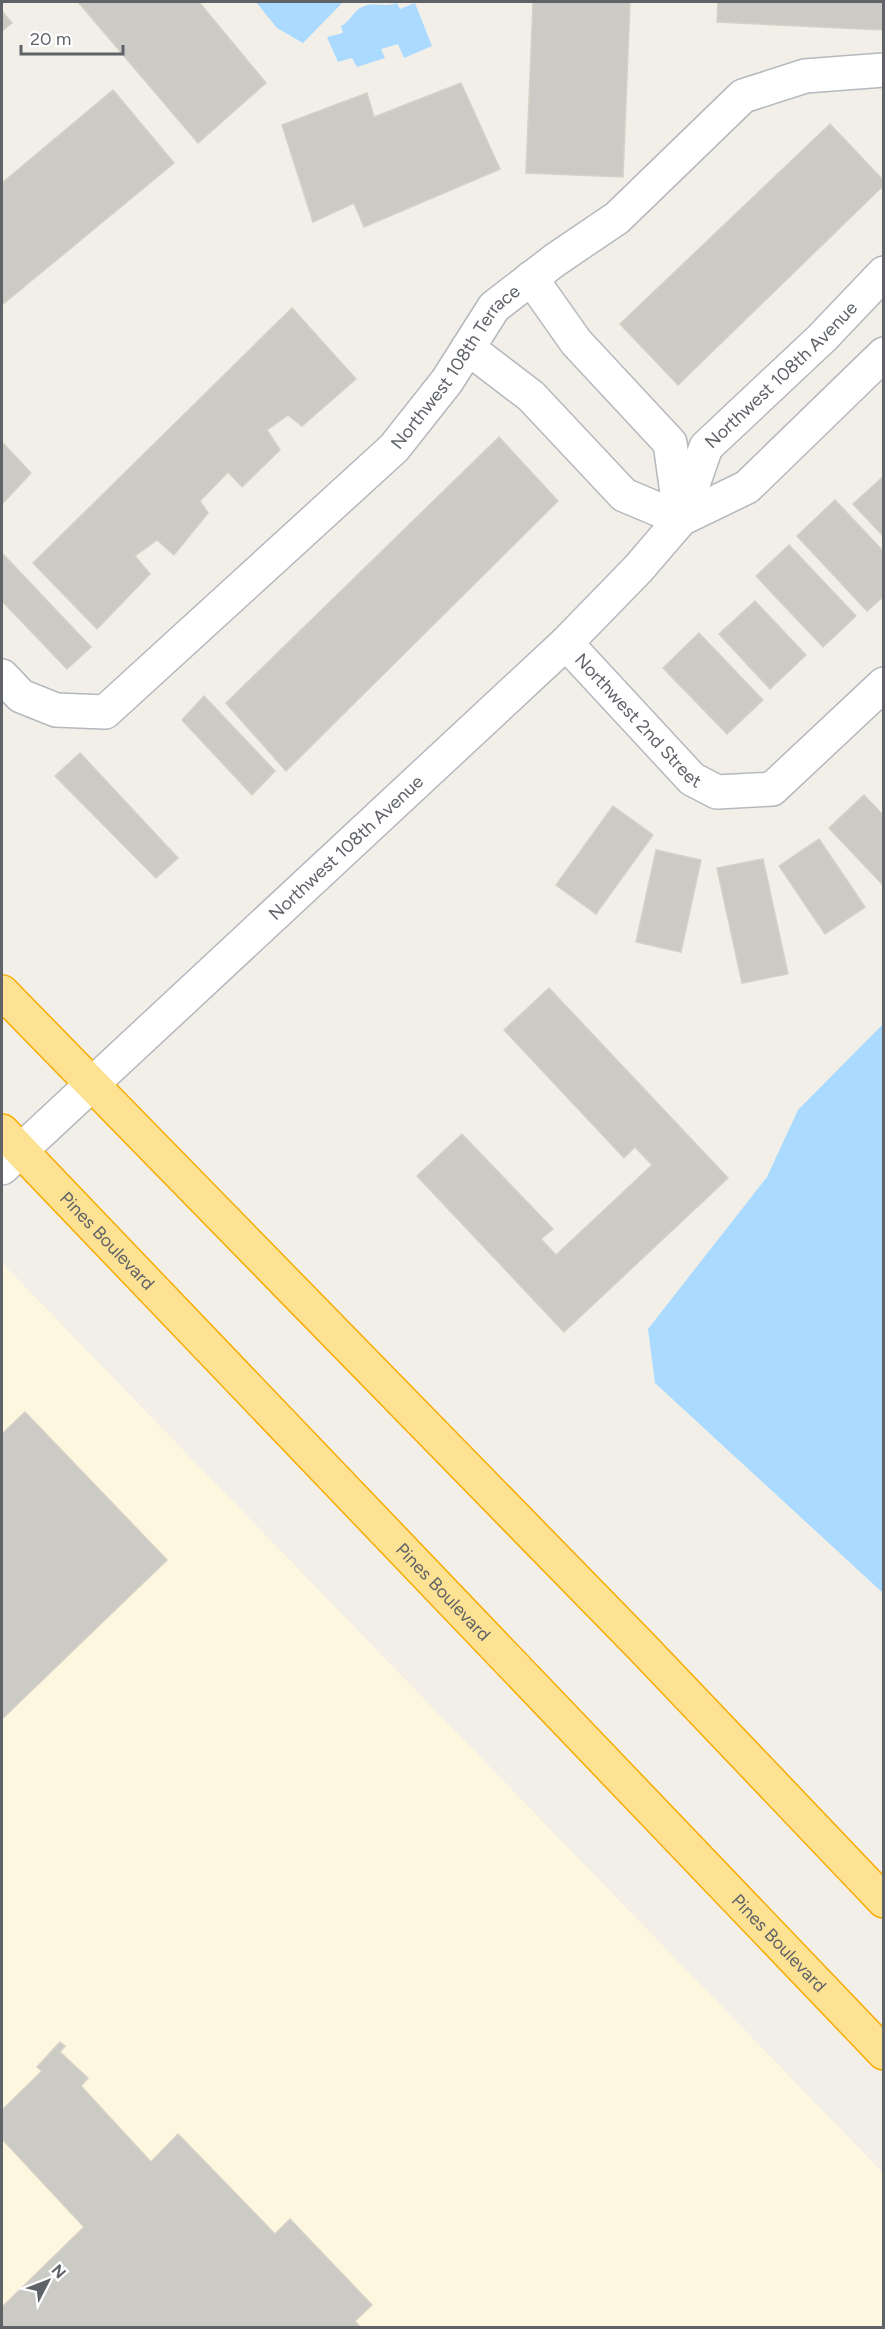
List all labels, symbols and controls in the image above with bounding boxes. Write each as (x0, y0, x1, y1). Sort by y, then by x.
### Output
scale bar (21, 18, 123, 56)
text: 20 m (30, 28, 71, 50)
street label: Northwest 108th Terrace (386, 280, 525, 454)
street label: Northwest 108th Avenue (700, 297, 862, 453)
street label: Northwest 2nd Street (570, 649, 705, 793)
street label: Northwest 108th Avenue (264, 770, 428, 925)
street label: Pines Boulevard (55, 1187, 159, 1294)
street label: Pines Boulevard (391, 1538, 495, 1646)
street label: Pines Boulevard (727, 1890, 831, 1997)
north arrow (18, 2251, 78, 2311)
text: N (48, 2260, 70, 2282)

